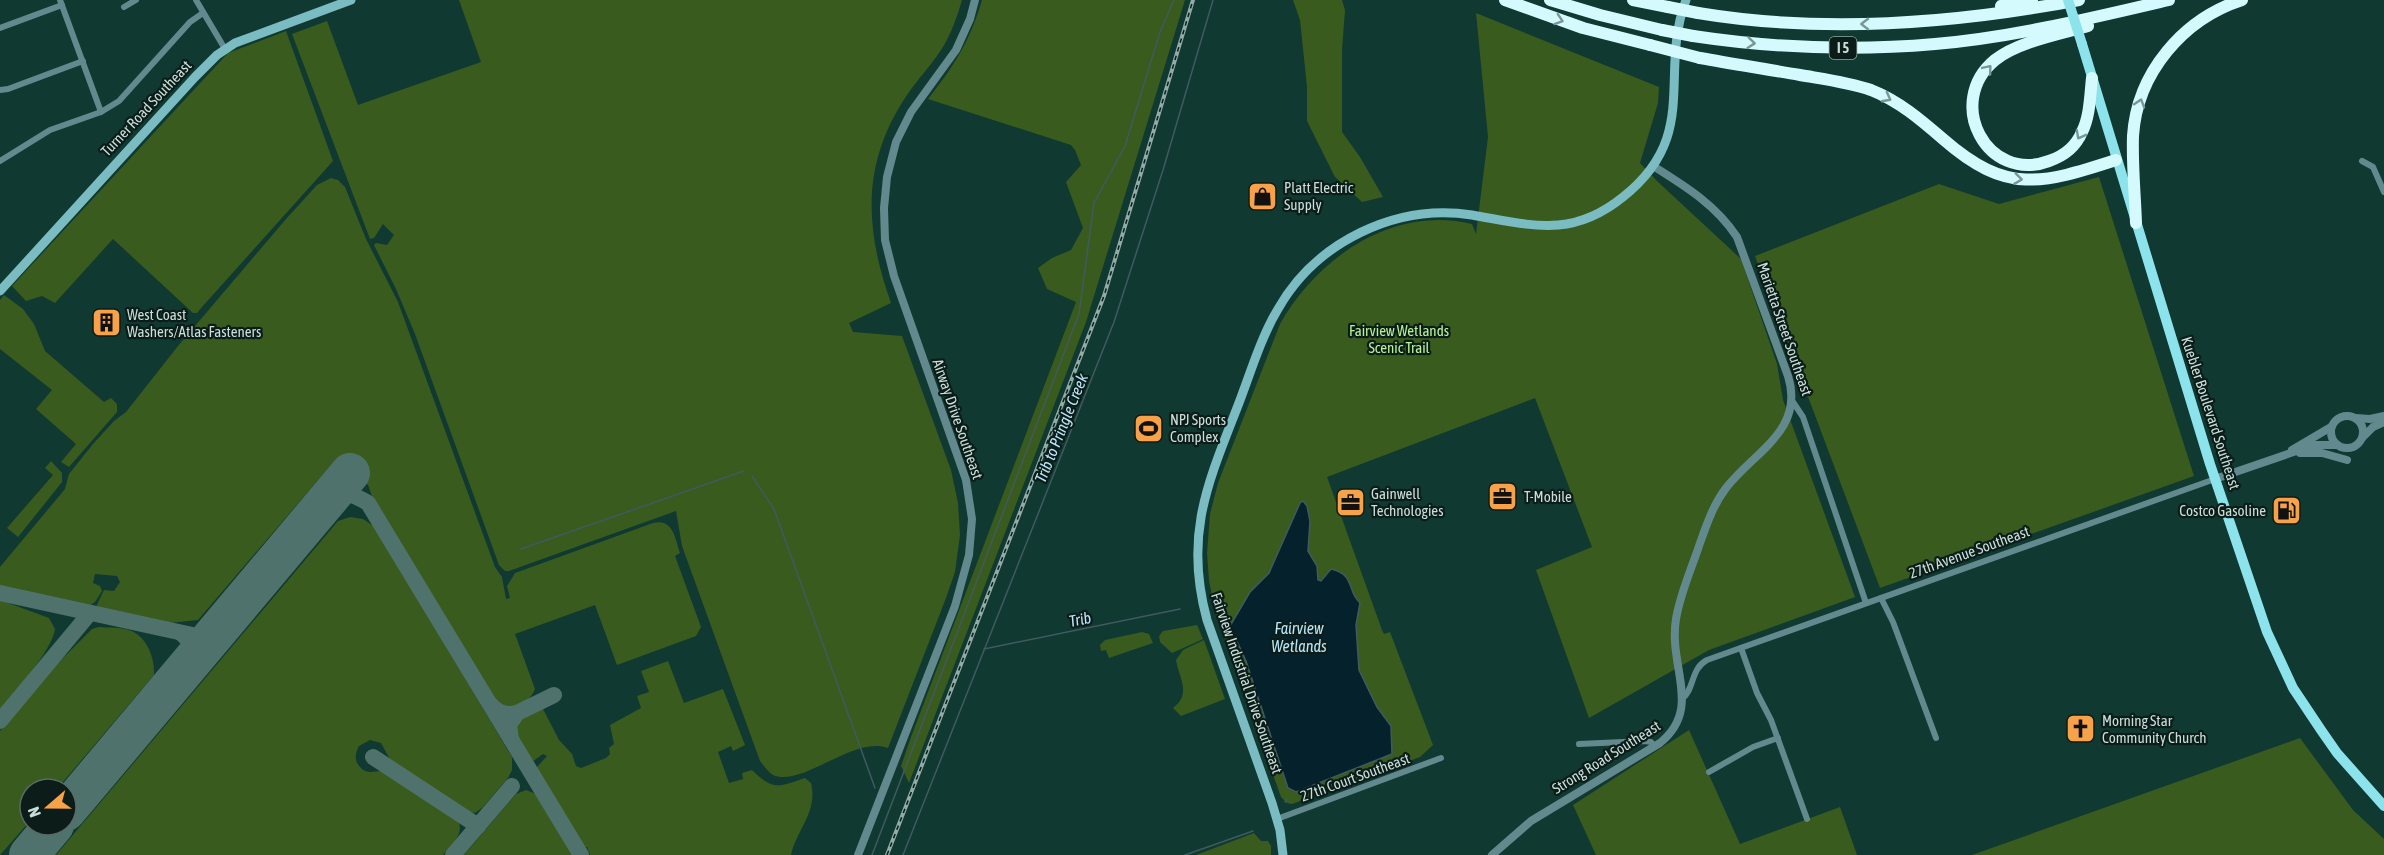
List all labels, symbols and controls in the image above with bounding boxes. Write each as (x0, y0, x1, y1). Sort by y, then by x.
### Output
one-way arrow (1553, 13, 1564, 25)
one-way arrow (1860, 18, 1869, 30)
one-way arrow (1747, 36, 1756, 49)
road number: I 5 (1830, 37, 1856, 59)
street label: Turner Road Southeast (97, 57, 195, 159)
one-way arrow (1980, 65, 1991, 76)
one-way arrow (1881, 91, 1892, 102)
one-way arrow (2133, 98, 2145, 109)
one-way arrow (2076, 129, 2087, 139)
one-way arrow (2014, 172, 2023, 185)
place label: Platt Electric Supply (1284, 179, 1354, 213)
shop icon: Platt Electric Supply (1247, 180, 1279, 212)
street label: Marietta Street Southeast (1754, 260, 1816, 398)
place label: West Coast Washers/Atlas Fasteners (127, 306, 261, 340)
building icon: West Coast Washers/Atlas Fasteners (90, 307, 122, 339)
park label: Fairview Wetlands Scenic Trail (1349, 322, 1449, 356)
street label: Kuebler Boulevard Southeast (2178, 334, 2244, 492)
street label: Airway Drive Southeast (929, 357, 987, 481)
water label: Trib to Pringle Creek (1031, 370, 1092, 486)
place label: NPJ Sports Complex (1170, 411, 1226, 445)
sports icon: NPJ Sports Complex (1133, 412, 1165, 444)
office icon: T-Mobile (1487, 480, 1519, 512)
place label: Gainwell Technologies (1371, 485, 1443, 519)
office icon: Gainwell Technologies (1334, 486, 1366, 518)
place label: T-Mobile (1524, 488, 1572, 505)
fuel station icon: Costco Gasoline (2271, 494, 2303, 526)
place label: Costco Gasoline (2179, 502, 2266, 519)
street label: 27th Avenue Southeast (1906, 522, 2032, 582)
street label: Fairview Industrial Drive Southeast (1208, 590, 1286, 776)
water label: Trib (1067, 608, 1093, 630)
water label: Fairview Wetlands (1271, 619, 1327, 655)
place label: Morning Star Community Church (2102, 712, 2206, 746)
church icon: Morning Star Community Church (2065, 713, 2097, 745)
street label: Strong Road Southeast (1549, 717, 1663, 797)
street label: 27th Court Southeast (1298, 749, 1412, 805)
north arrow (18, 777, 78, 837)
text: N (24, 805, 44, 820)

